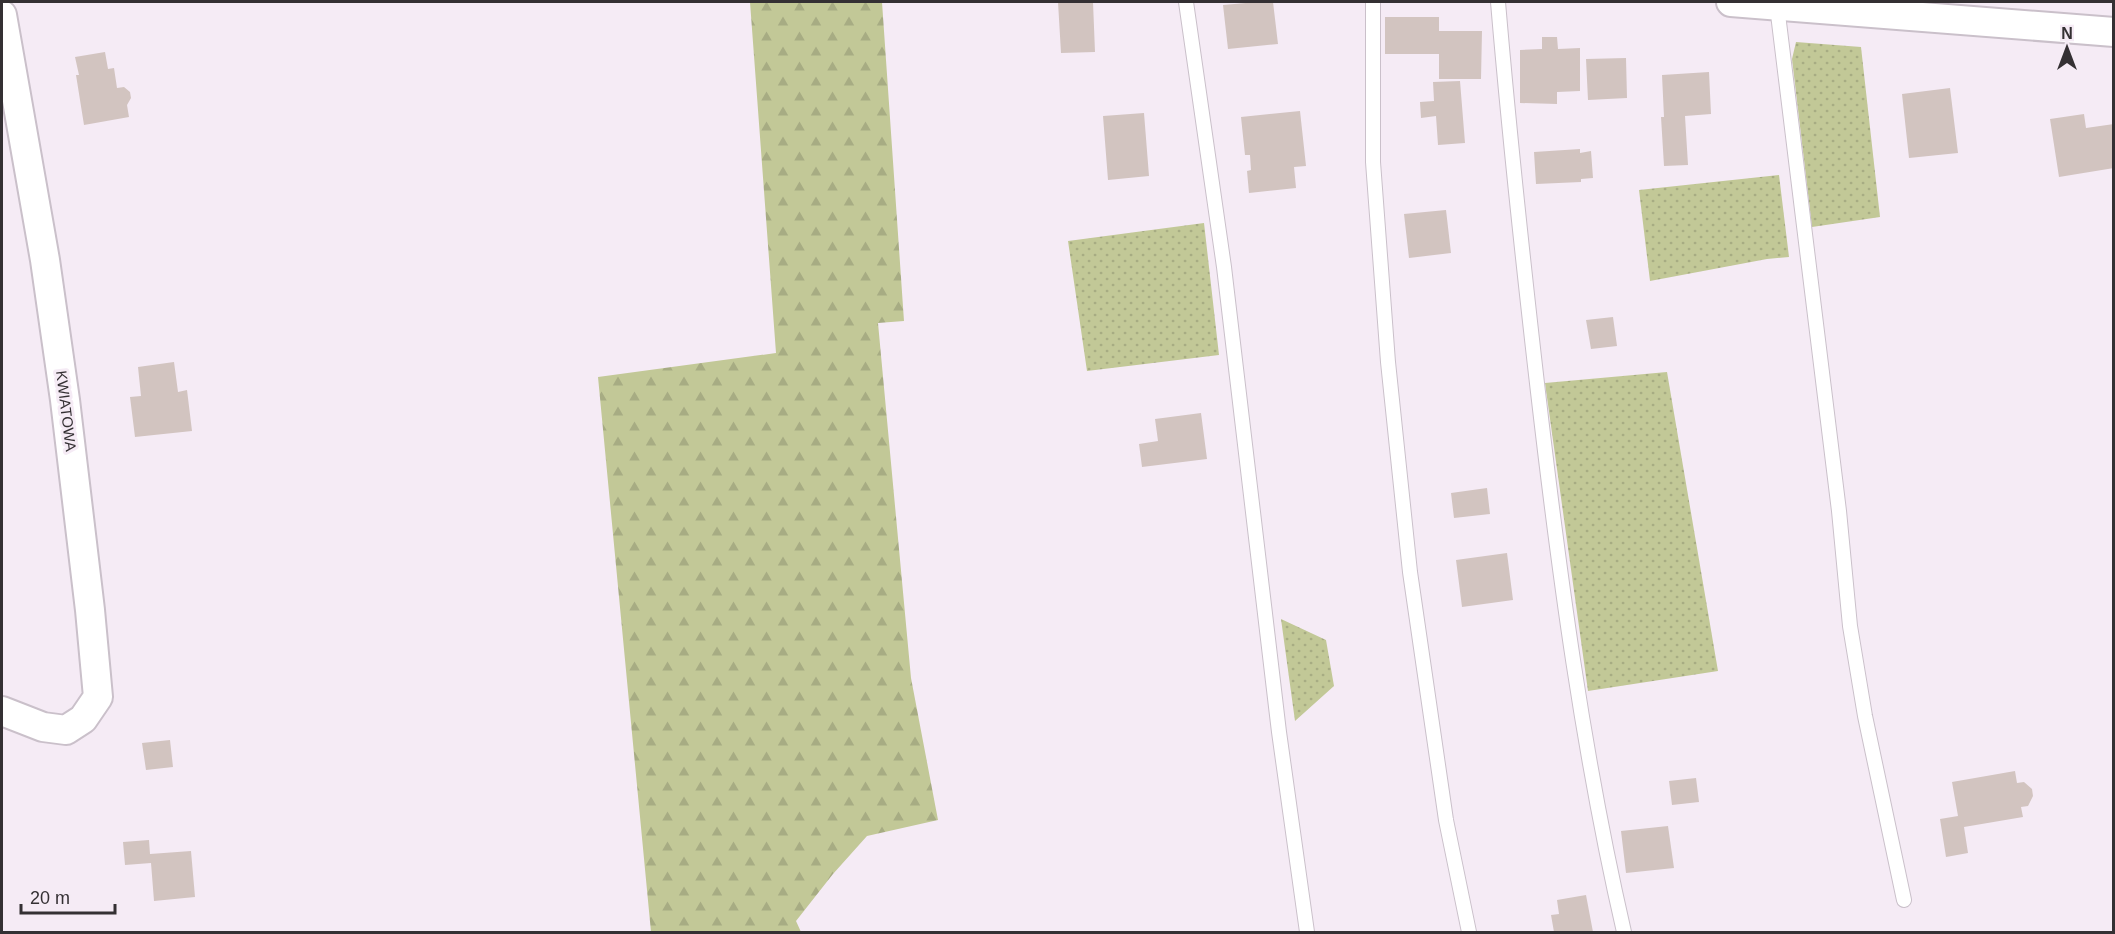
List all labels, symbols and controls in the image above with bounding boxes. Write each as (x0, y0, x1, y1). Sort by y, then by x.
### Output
north arrow (2037, 18, 2097, 78)
text: N (2061, 25, 2073, 42)
street label: KWIATOWA (53, 370, 80, 452)
scale bar (21, 877, 116, 915)
text: 20 m (30, 888, 70, 908)

